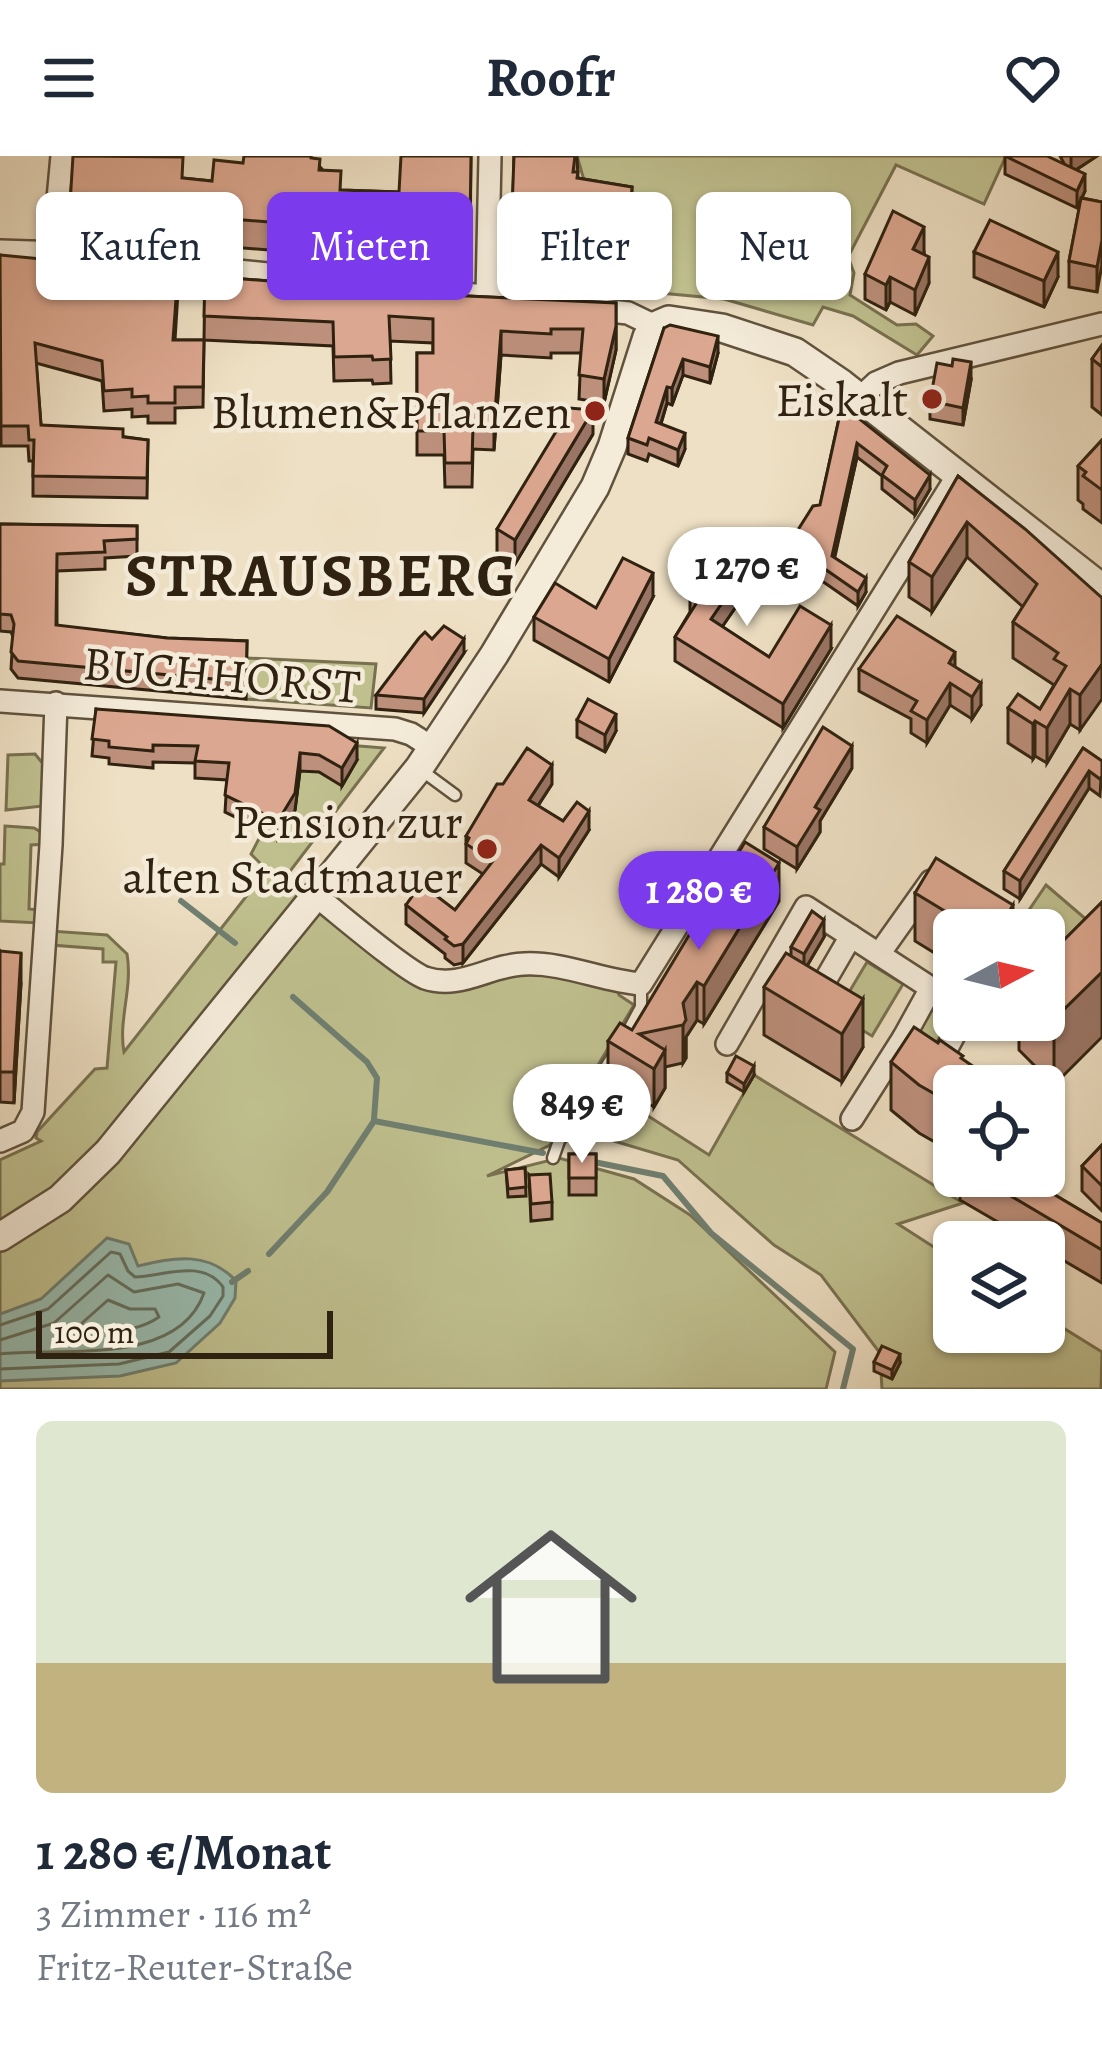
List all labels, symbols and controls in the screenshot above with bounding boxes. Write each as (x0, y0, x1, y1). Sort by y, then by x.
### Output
text: Roofr (486, 41, 616, 115)
icon: menu (36, 45, 102, 111)
icon: heart (1000, 45, 1066, 111)
chip: Kaufen (36, 192, 243, 300)
chip: Mieten (267, 192, 473, 300)
chip: Filter (497, 192, 672, 300)
chip: Neu (696, 192, 851, 300)
place label: Eiskalt (775, 367, 908, 433)
place label: Blumen&Pflanzen (211, 379, 571, 445)
marker: Eiskalt (919, 386, 945, 412)
marker: Blumen&Pflanzen (582, 398, 608, 424)
pin: 1 270 € (636, 527, 858, 629)
district label: STRAUSBERG (125, 535, 519, 617)
text: 1 270 € (694, 539, 800, 592)
street label: BUCHHORST (81, 630, 363, 720)
place label: Pension zur alten Stadtmauer (122, 789, 463, 910)
marker: Pension zur alten Stadtmauer (474, 836, 500, 862)
pin: 1 280 € (588, 851, 810, 953)
text: 1 280 € (645, 863, 753, 916)
north arrow (933, 909, 1065, 1041)
map controls (933, 909, 1065, 1353)
pin: 849 € (498, 1064, 666, 1166)
button: locate (933, 1065, 1065, 1197)
text: 849 € (540, 1076, 624, 1129)
button: layers (933, 1221, 1065, 1353)
scale bar (36, 1305, 333, 1358)
text: 100 m (54, 1309, 134, 1354)
icon: home (443, 1499, 659, 1715)
text: 1 280 €/Monat (36, 1817, 331, 1887)
text: 3 Zimmer · 116 m² (36, 1887, 311, 1940)
text: Fritz-Reuter-Straße (36, 1940, 353, 1993)

